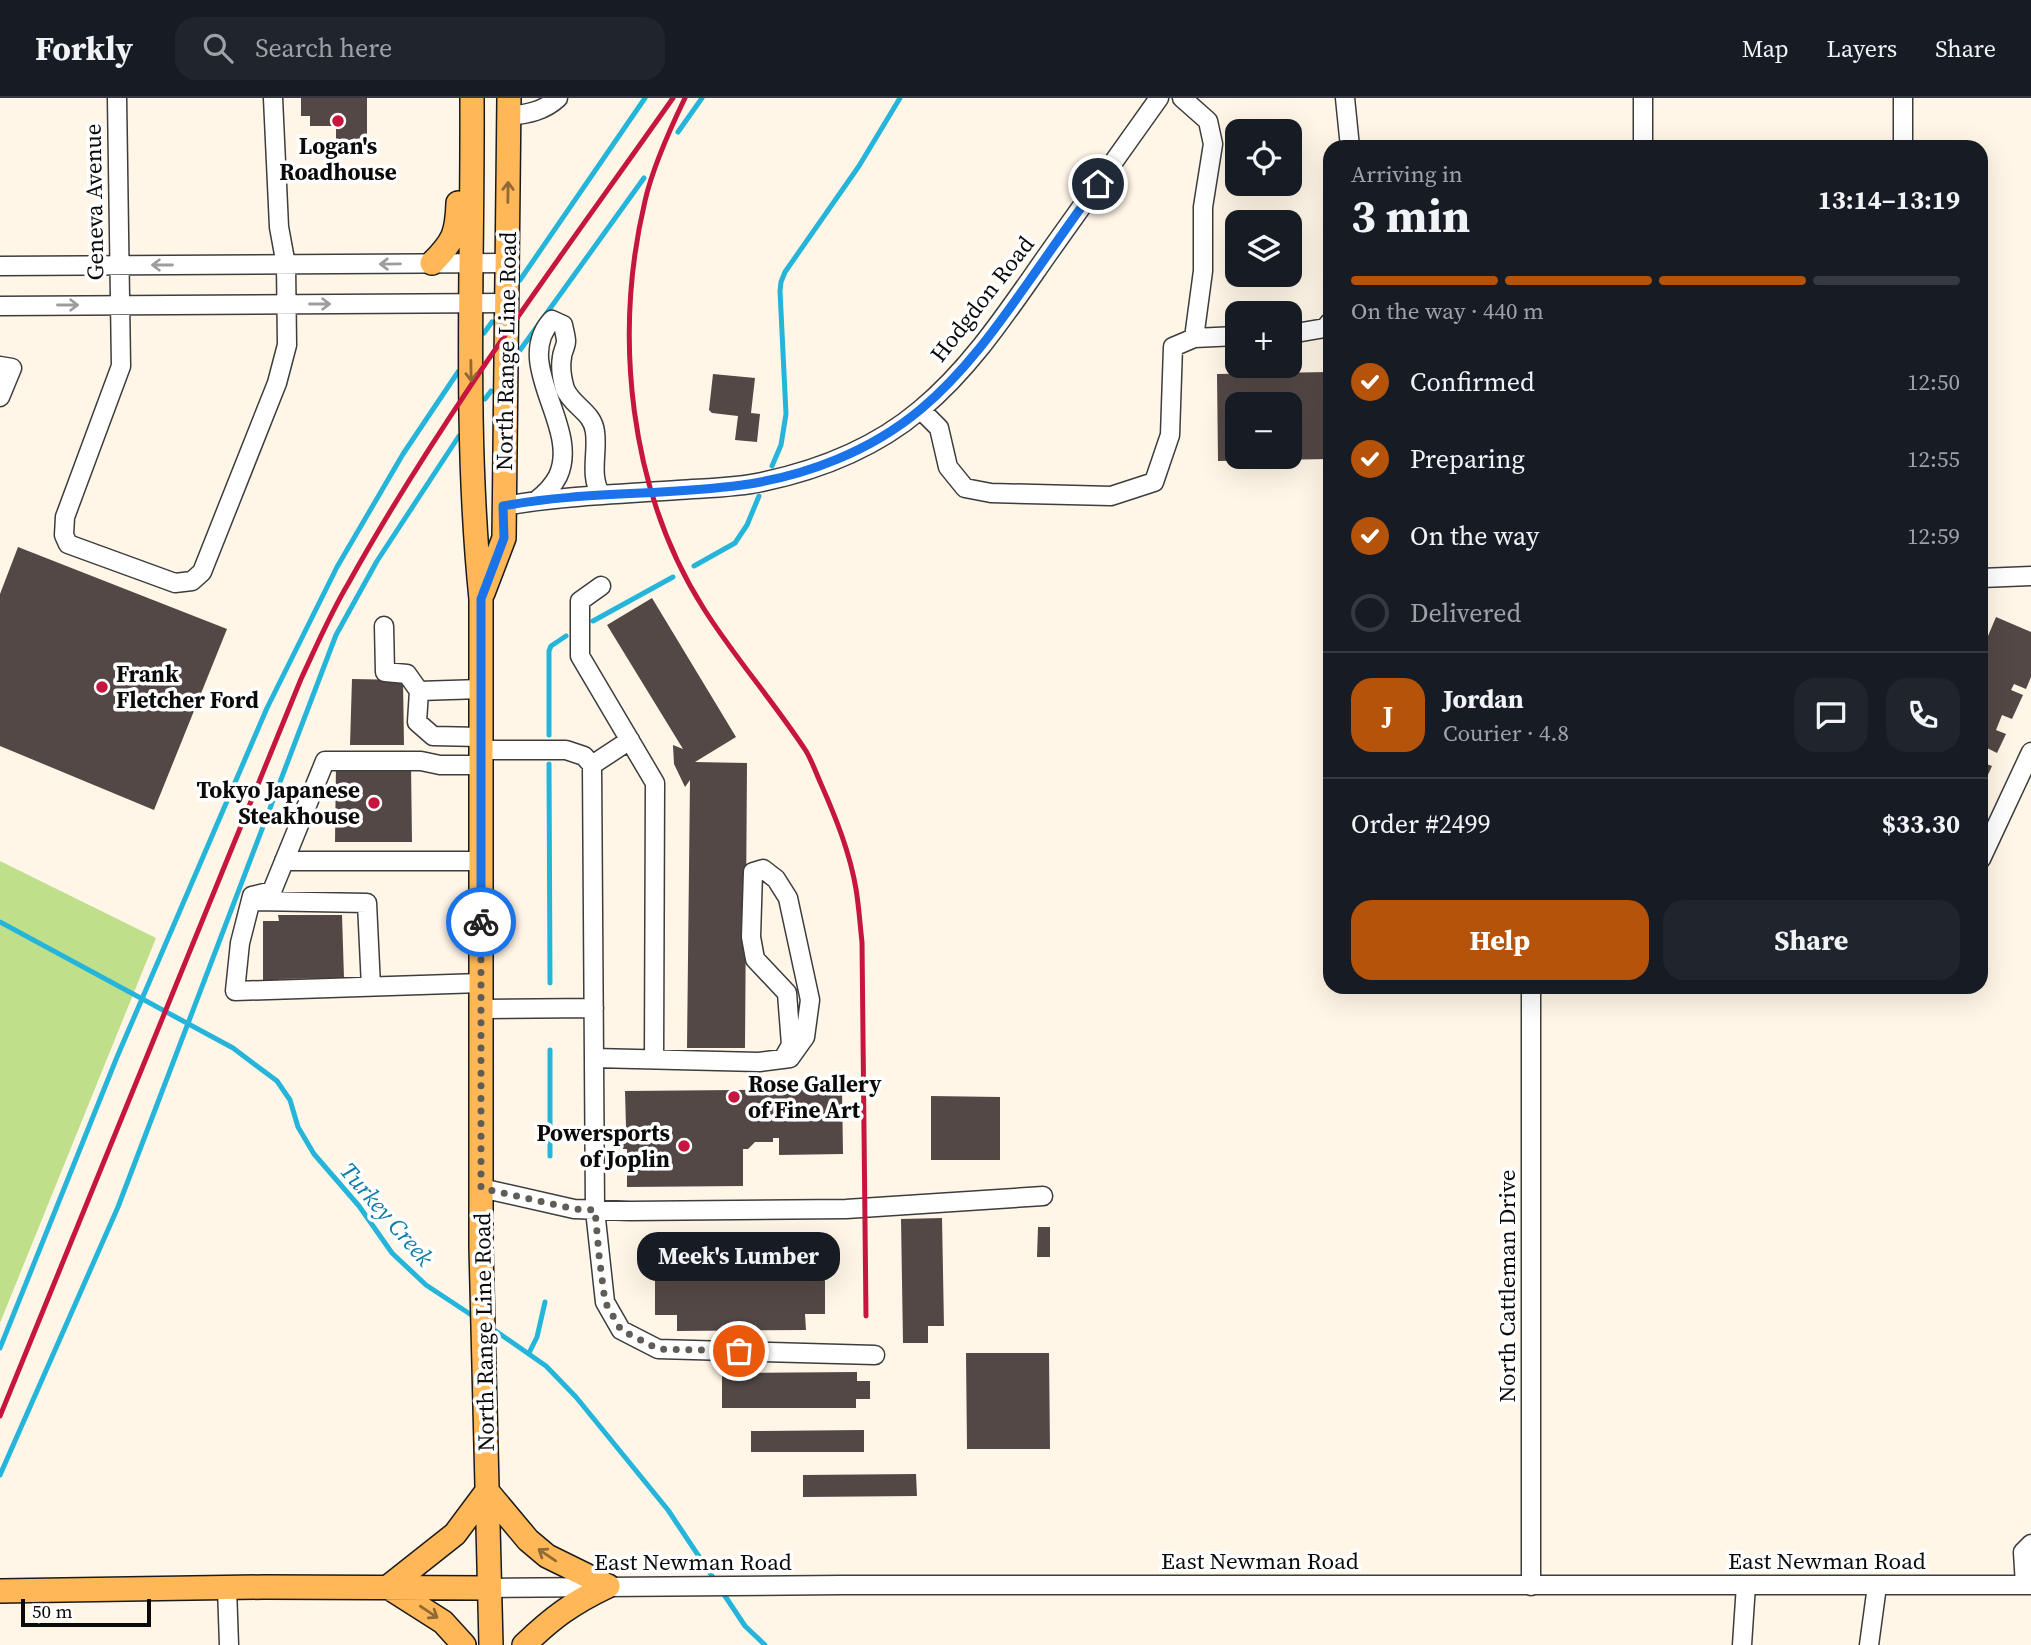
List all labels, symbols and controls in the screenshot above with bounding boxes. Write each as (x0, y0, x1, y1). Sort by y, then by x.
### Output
search box (175, 17, 665, 80)
text: Forkly (35, 26, 133, 71)
icon: search (199, 29, 237, 67)
text: Search here (255, 30, 392, 66)
text: Map (1742, 32, 1789, 65)
text: Layers (1827, 32, 1897, 65)
text: Share (1935, 32, 1996, 65)
marker: Logan's Roadhouse (330, 113, 346, 129)
map controls (1225, 119, 1302, 469)
button: locate (1225, 119, 1302, 196)
street label: Geneva Avenue (77, 123, 111, 281)
place label: Logan's Roadhouse (279, 130, 397, 188)
pin (1068, 154, 1128, 214)
text: Arriving in (1351, 158, 1463, 190)
icon: home (1079, 165, 1117, 203)
one-way arrow (501, 181, 515, 204)
text: 13:14–13:19 (1818, 182, 1960, 218)
text: 3 min (1351, 184, 1470, 247)
button: layers (1225, 210, 1302, 287)
street label: Hodgdon Road (923, 229, 1041, 369)
street label: North Range Line Road (488, 231, 524, 471)
one-way arrow (378, 257, 401, 270)
one-way arrow (151, 258, 174, 272)
text: On the way · 440 m (1351, 295, 1544, 327)
one-way arrow (308, 297, 331, 311)
one-way arrow (56, 299, 79, 312)
button: + (1225, 301, 1302, 378)
one-way arrow (464, 359, 478, 382)
icon: check (1351, 363, 1389, 401)
text: Confirmed (1410, 364, 1535, 400)
text: 12:50 (1907, 366, 1960, 398)
button: − (1225, 392, 1302, 469)
icon: check (1351, 440, 1389, 478)
text: Preparing (1410, 441, 1525, 477)
text: 12:55 (1907, 443, 1960, 475)
icon: check (1351, 517, 1389, 555)
text: On the way (1410, 518, 1539, 554)
text: 12:59 (1907, 520, 1960, 552)
text: Delivered (1410, 595, 1521, 631)
place label: Frank Fletcher Ford (116, 658, 259, 716)
button: chat (1794, 678, 1868, 752)
button: phone (1886, 678, 1960, 752)
marker: Frank Fletcher Ford (94, 679, 110, 695)
text: Jordan (1443, 681, 1524, 717)
text: J (1383, 697, 1393, 733)
text: Courier · 4.8 (1443, 717, 1569, 749)
place label: Tokyo Japanese Steakhouse (196, 774, 360, 832)
marker: Tokyo Japanese Steakhouse (366, 795, 382, 811)
text: Order #2499 (1351, 806, 1491, 842)
text: $33.30 (1882, 806, 1960, 842)
courier (446, 887, 516, 957)
button: Help (1351, 900, 1649, 980)
button: Share (1663, 900, 1960, 980)
icon: bike (462, 903, 500, 941)
place label: Rose Gallery of Fine Art (748, 1068, 882, 1126)
marker: Rose Gallery of Fine Art (726, 1089, 742, 1105)
place label: Powersports of Joplin (536, 1117, 670, 1175)
marker: Powersports of Joplin (676, 1138, 692, 1154)
water label: Turkey Creek (333, 1155, 442, 1273)
street label: North Cattleman Drive (1491, 1169, 1523, 1403)
street label: North Range Line Road (466, 1212, 502, 1452)
callout: Meek's Lumber (638, 1232, 840, 1281)
text: Meek's Lumber (658, 1240, 819, 1272)
pin (709, 1321, 769, 1381)
icon: bag (720, 1332, 758, 1370)
street label: East Newman Road (1161, 1545, 1359, 1577)
street label: East Newman Road (1728, 1545, 1926, 1577)
street label: East Newman Road (594, 1546, 792, 1578)
one-way arrow (538, 1548, 557, 1562)
scale bar (21, 1596, 150, 1628)
text: 50 m (32, 1598, 73, 1624)
one-way arrow (419, 1605, 439, 1619)

